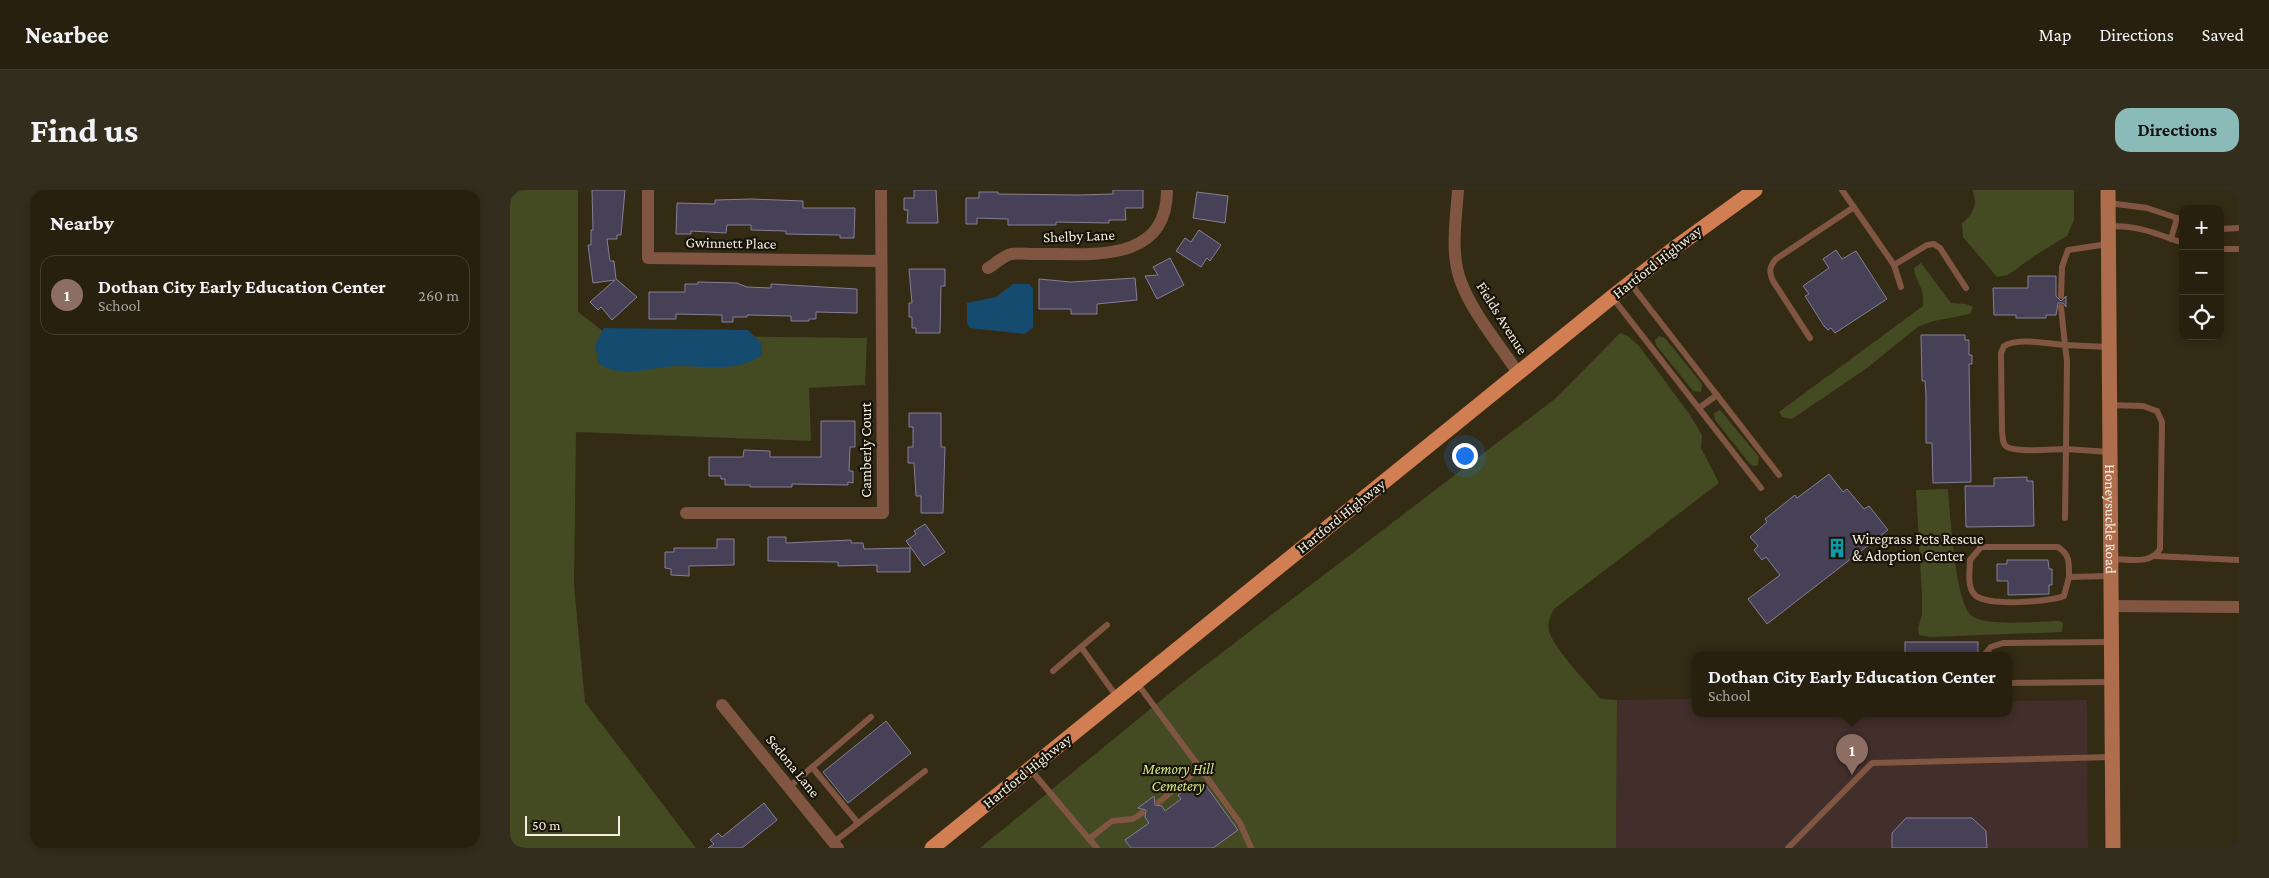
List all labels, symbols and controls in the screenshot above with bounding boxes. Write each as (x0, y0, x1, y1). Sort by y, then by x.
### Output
text: Nearbee (25, 21, 109, 48)
text: Map (2039, 25, 2071, 45)
text: Directions (2099, 25, 2174, 45)
text: Saved (2202, 25, 2244, 45)
button: Directions (2115, 108, 2239, 152)
text: Find us (30, 111, 138, 150)
map controls (2179, 205, 2224, 340)
button: + (2179, 205, 2224, 250)
text: Nearby (50, 211, 114, 235)
street label: Hartford Highway (1609, 222, 1705, 302)
street label: Shelby Lane (1043, 227, 1116, 246)
street label: Gwinnett Place (685, 234, 777, 252)
button: − (2179, 250, 2224, 295)
text: Dothan City Early Education Center (98, 276, 386, 297)
street label: Fields Avenue (1473, 279, 1531, 358)
text: 1 (64, 287, 70, 304)
text: 260 m (418, 287, 459, 304)
button: locate (2179, 295, 2224, 340)
text: School (98, 297, 141, 314)
street label: Camberly Court (858, 401, 875, 498)
your location (1452, 443, 1478, 469)
street label: Honeysuckle Road (2101, 464, 2119, 574)
street label: Hartford Highway (1294, 476, 1389, 557)
place label: Wiregrass Pets Rescue & Adoption Center (1852, 531, 1984, 565)
building icon: Wiregrass Pets Rescue & Adoption Center (1826, 537, 1848, 559)
popup (1692, 652, 2012, 717)
text: Dothan City Early Education Center (1708, 666, 1996, 687)
text: School (1708, 687, 1751, 704)
street label: Sedona Lane (763, 731, 823, 801)
street label: Hartford Highway (980, 731, 1075, 812)
pin: 1 (1836, 734, 1868, 775)
park label: Memory Hill Cemetery (1141, 761, 1214, 795)
scale bar (525, 813, 620, 836)
text: 50 m (532, 817, 560, 833)

